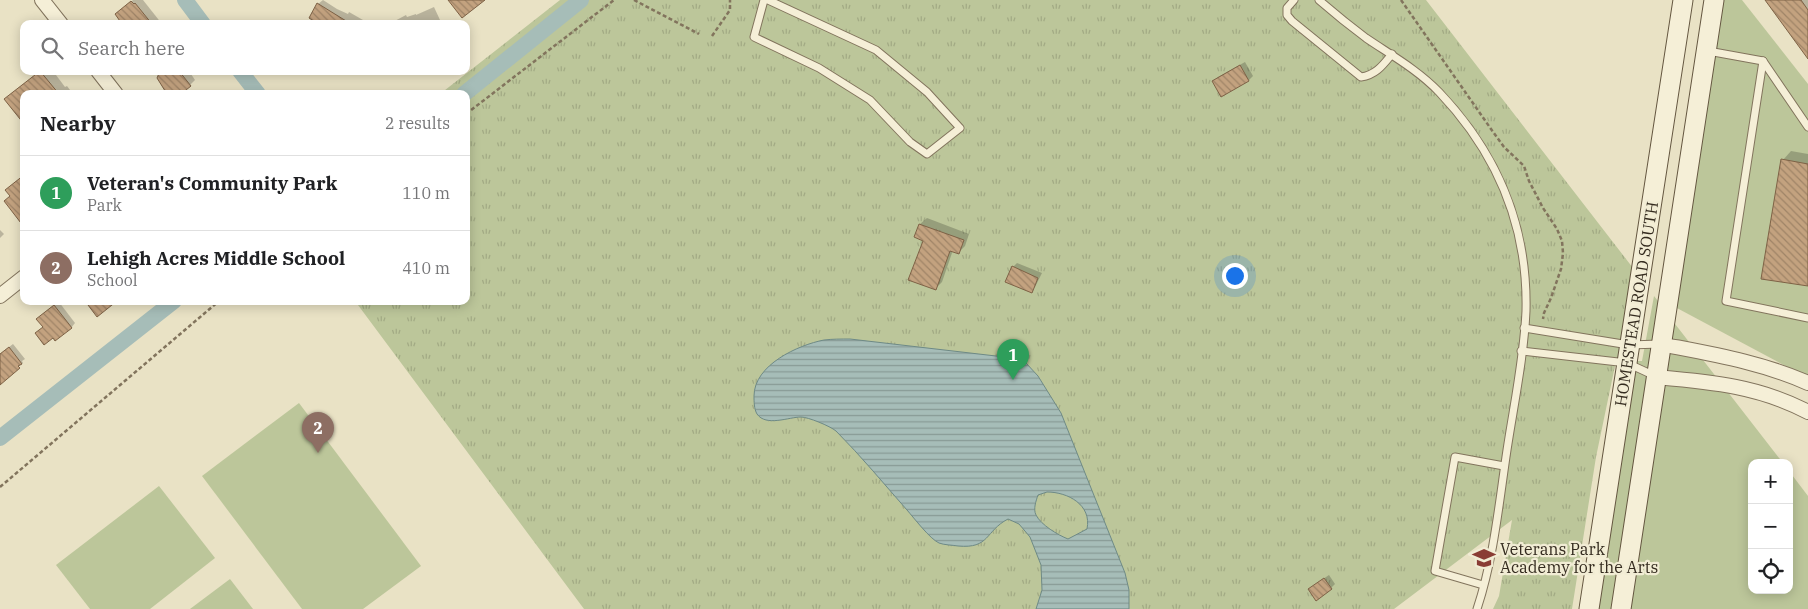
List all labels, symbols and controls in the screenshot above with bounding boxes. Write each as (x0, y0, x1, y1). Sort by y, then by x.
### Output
search box (20, 20, 470, 75)
icon: search (38, 34, 66, 62)
text: Search here (78, 36, 185, 60)
text: Nearby (40, 109, 116, 137)
text: 2 results (385, 113, 450, 133)
text: Veteran's Community Park (87, 171, 337, 195)
text: 1 (51, 183, 61, 203)
text: 110 m (402, 183, 450, 203)
text: Park (87, 195, 122, 215)
street label: HOMESTEAD ROAD SOUTH (1610, 200, 1662, 408)
text: Lehigh Acres Middle School (87, 246, 345, 270)
text: 2 (51, 258, 61, 278)
text: 410 m (402, 258, 450, 278)
your location (1222, 263, 1248, 289)
text: School (87, 270, 138, 290)
pin: 1 (997, 339, 1029, 380)
pin: 2 (302, 412, 334, 453)
map controls (1748, 459, 1793, 594)
button: + (1748, 459, 1793, 504)
button: − (1748, 504, 1793, 549)
place label: Veterans Park Academy for the Arts (1500, 539, 1658, 577)
school or university icon: Veterans Park Academy for the Arts (1471, 545, 1497, 571)
button: locate (1748, 549, 1793, 594)

